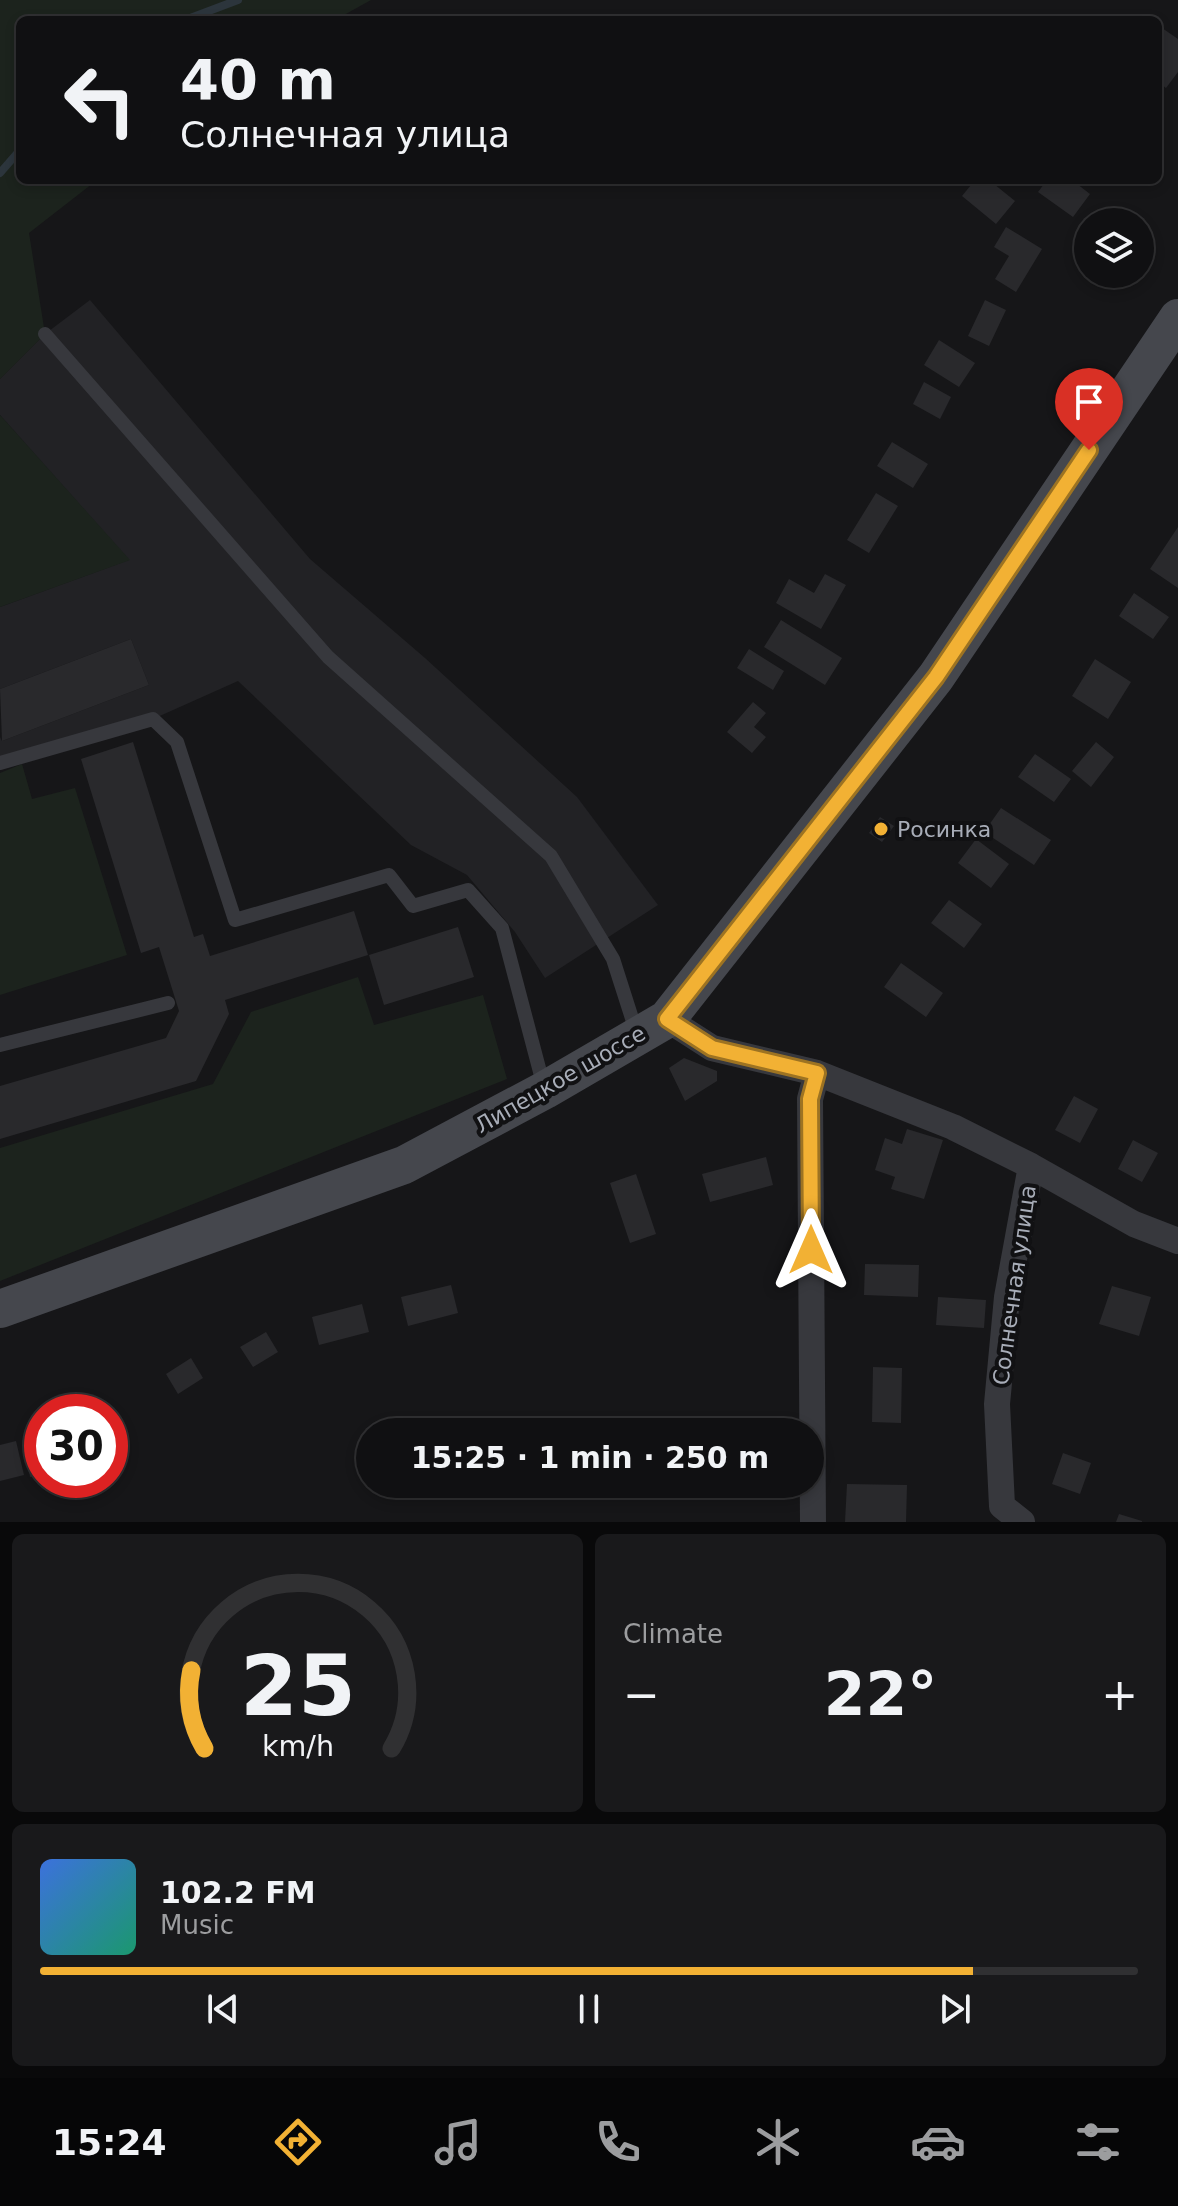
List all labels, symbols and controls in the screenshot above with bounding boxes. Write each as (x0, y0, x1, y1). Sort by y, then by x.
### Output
text: 40 m (180, 47, 336, 112)
icon: left (48, 48, 152, 152)
text: Солнечная улица (180, 114, 510, 155)
map controls (1074, 208, 1154, 288)
button: layers (1074, 208, 1154, 288)
pin (1055, 368, 1123, 450)
icon: arrive (1067, 380, 1111, 424)
place label: Росинка (897, 817, 991, 842)
marker: Росинка (872, 820, 890, 838)
street label: Липецкое шоссе (471, 1021, 650, 1138)
street label: Солнечная улица (988, 1183, 1041, 1387)
position arrow (769, 1208, 853, 1292)
speed limit sign: 30 (24, 1394, 128, 1498)
text: 15:25 · 1 min · 250 m (411, 1440, 769, 1475)
text: Climate (623, 1619, 723, 1649)
text: 25 (240, 1638, 355, 1735)
text: 22° (824, 1659, 937, 1729)
text: − (623, 1669, 660, 1720)
text: + (1101, 1669, 1138, 1720)
text: km/h (261, 1729, 334, 1763)
text: 102.2 FM (160, 1875, 316, 1910)
text: Music (160, 1910, 234, 1940)
icon: previous (201, 1987, 245, 2031)
icon: pause (567, 1987, 611, 2031)
icon: next (933, 1987, 977, 2031)
icon: directions (270, 2114, 326, 2170)
icon: music (430, 2114, 486, 2170)
icon: phone (590, 2114, 646, 2170)
icon: climate (750, 2114, 806, 2170)
icon: car (910, 2114, 966, 2170)
icon: filters (1070, 2114, 1126, 2170)
text: 15:24 (52, 2122, 167, 2163)

